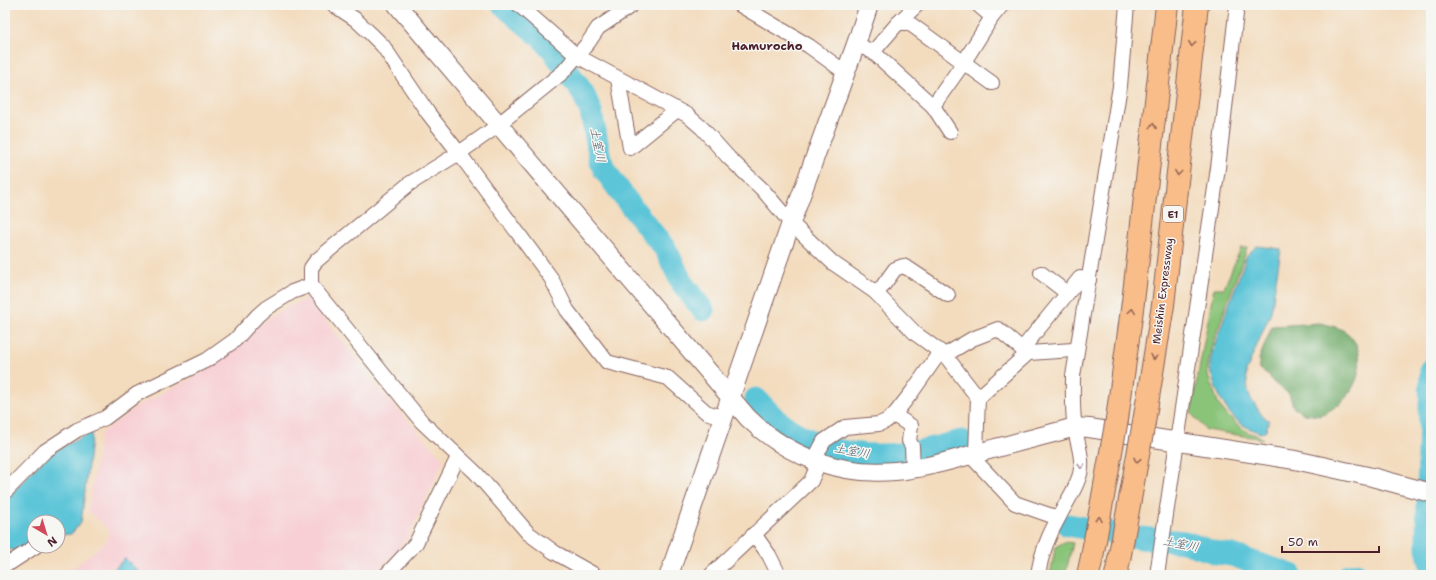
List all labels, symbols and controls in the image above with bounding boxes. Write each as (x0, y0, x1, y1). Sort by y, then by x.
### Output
district label: Hamurocho (732, 38, 803, 54)
one-way arrow (1188, 41, 1197, 47)
one-way arrow (1148, 123, 1157, 129)
water label: 土室川 (586, 126, 610, 164)
one-way arrow (1173, 170, 1182, 176)
road number: E1 (1163, 206, 1183, 222)
street label: Meishin Expressway (1149, 237, 1177, 345)
one-way arrow (1127, 307, 1136, 314)
one-way arrow (1150, 354, 1159, 360)
water label: 土室川 (833, 440, 871, 462)
one-way arrow (1133, 457, 1142, 464)
one-way arrow (1077, 463, 1085, 469)
north arrow (26, 514, 66, 554)
one-way arrow (1094, 516, 1103, 522)
scale bar (1282, 528, 1379, 554)
text: N (44, 533, 60, 550)
water label: 土室川 (1162, 533, 1200, 555)
text: 50 m (1288, 534, 1318, 550)

